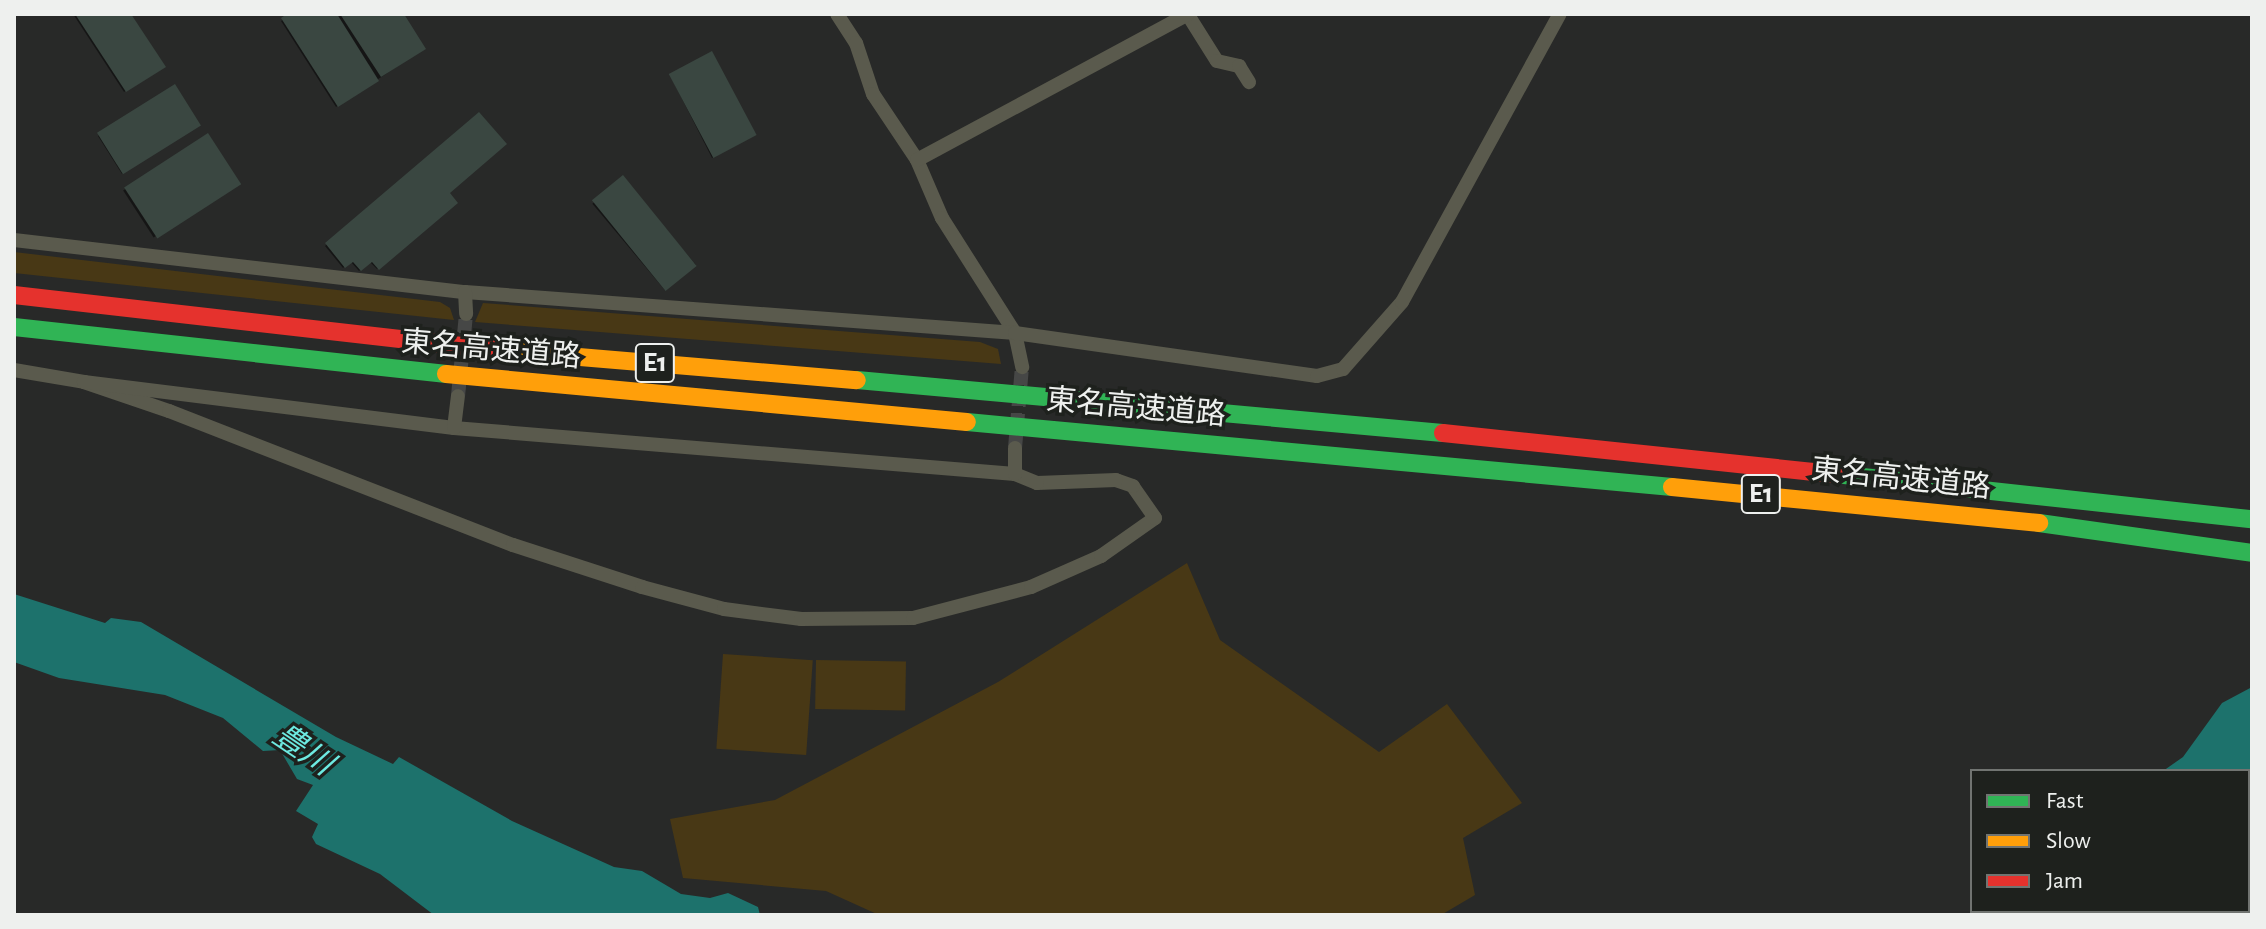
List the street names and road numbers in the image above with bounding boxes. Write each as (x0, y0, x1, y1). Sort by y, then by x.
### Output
street label: 東名高速道路 (400, 324, 582, 376)
road number: E1 (633, 339, 677, 387)
street label: 東名高速道路 (1045, 382, 1227, 434)
street label: 東名高速道路 (1810, 452, 1992, 506)
road number: E1 (1739, 470, 1783, 518)

